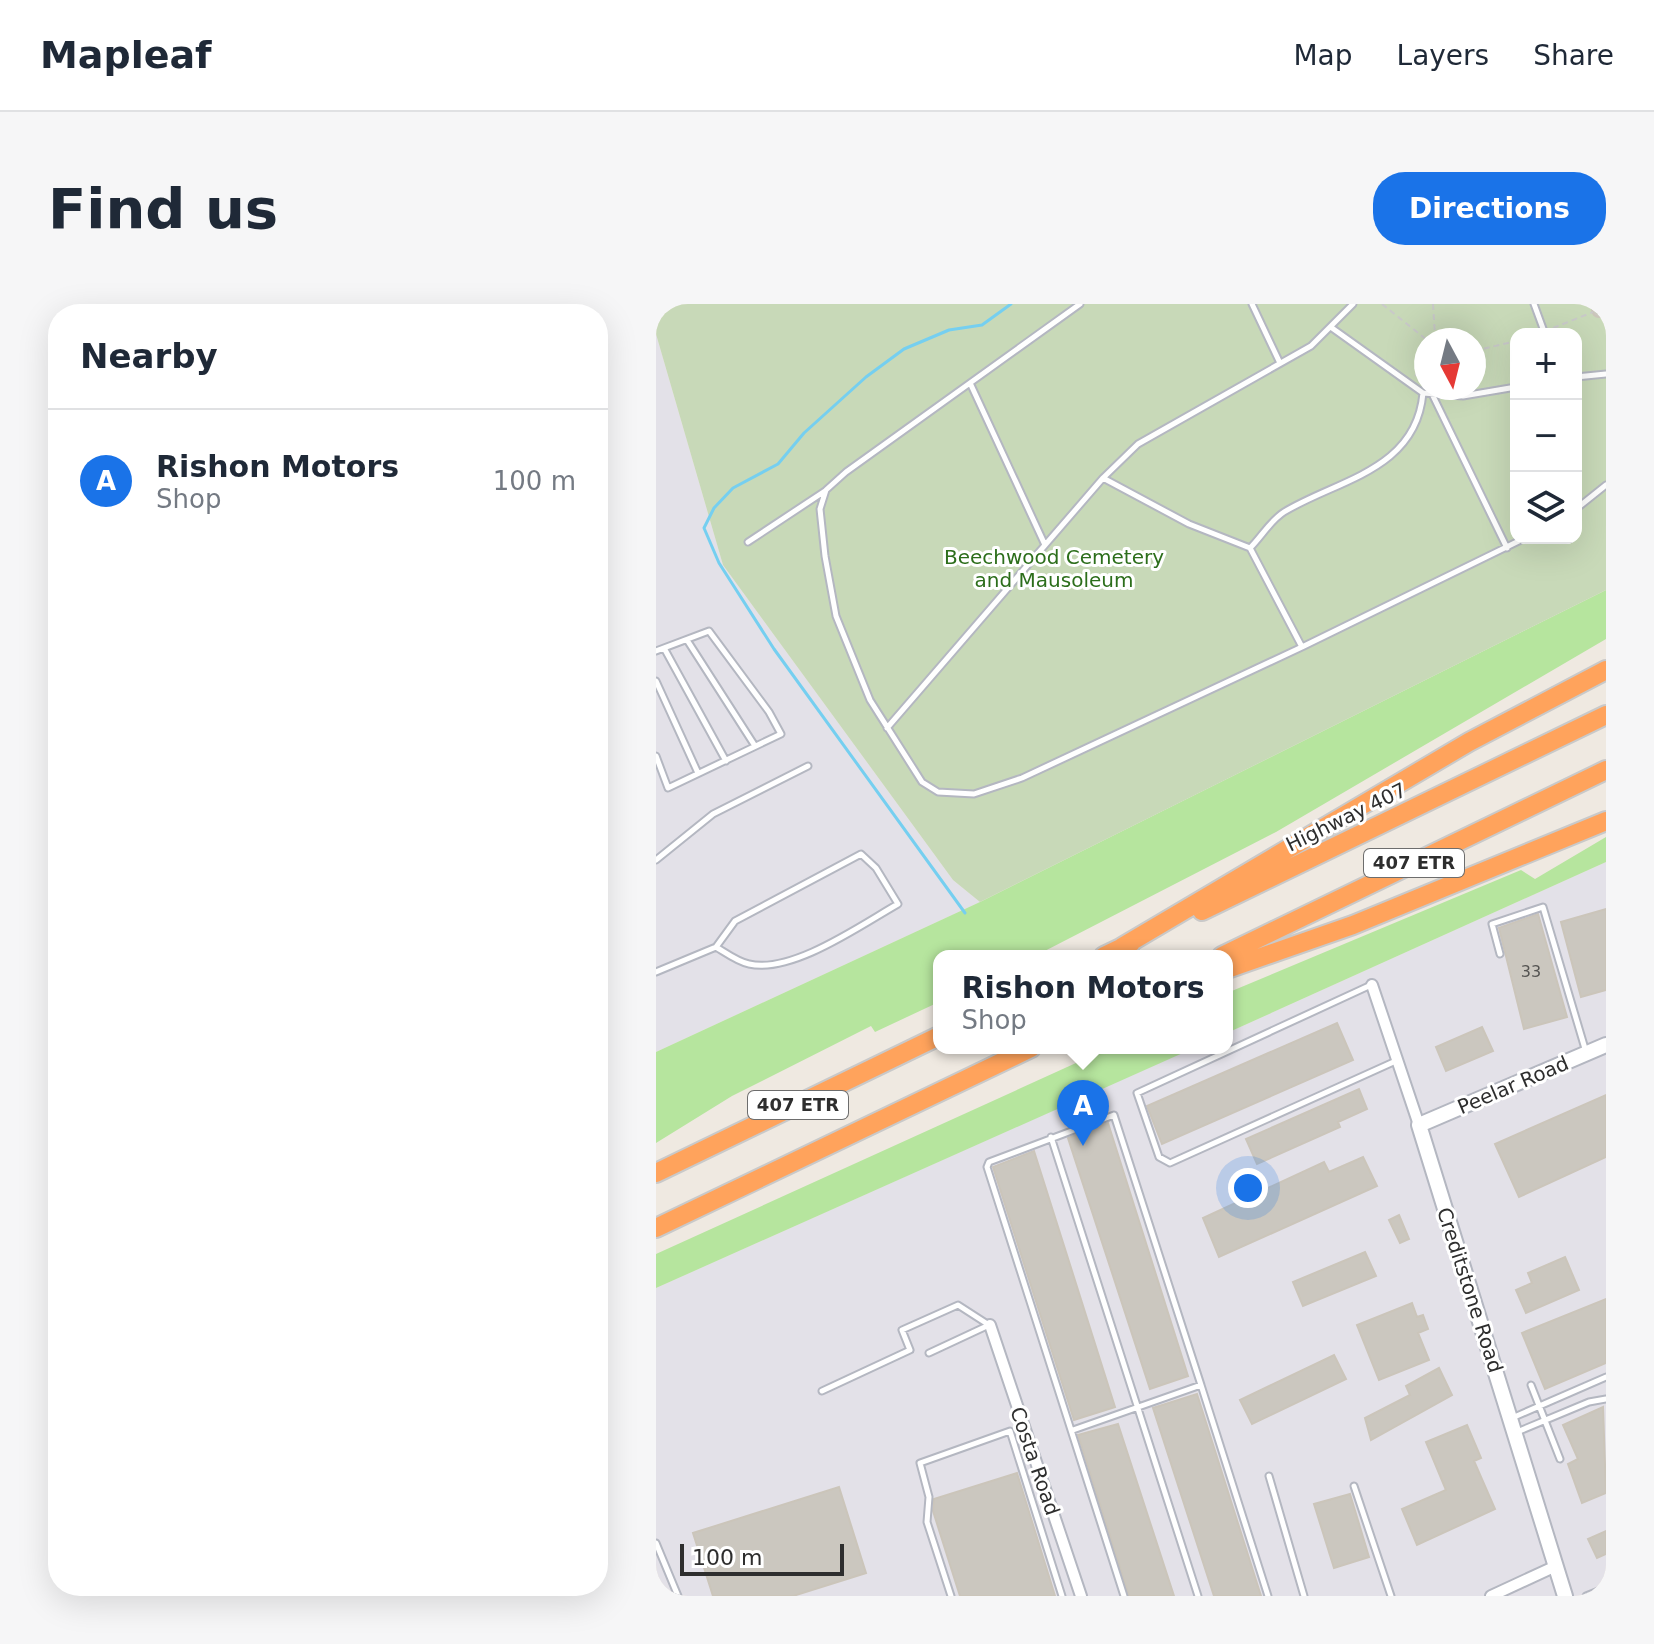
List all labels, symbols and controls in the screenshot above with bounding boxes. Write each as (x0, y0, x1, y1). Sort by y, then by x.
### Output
text: Mapleaf (40, 33, 212, 77)
text: Map (1293, 39, 1353, 72)
text: Layers (1397, 39, 1489, 72)
text: Share (1533, 39, 1614, 72)
button: Directions (1373, 172, 1606, 245)
text: Find us (48, 176, 278, 241)
north arrow (1414, 328, 1486, 400)
map controls (1510, 328, 1582, 544)
button: + (1510, 328, 1582, 400)
text: Nearby (80, 336, 218, 376)
button: − (1510, 400, 1582, 472)
text: Rishon Motors (156, 449, 399, 484)
text: A (96, 466, 116, 496)
text: 100 m (493, 466, 576, 496)
button: layers (1510, 472, 1582, 544)
text: Shop (156, 484, 221, 514)
park label: Beechwood Cemetery and Mausoleum (944, 545, 1164, 592)
street label: Highway 407 (1282, 778, 1410, 856)
road number: 407 ETR (1364, 849, 1464, 877)
popup (933, 950, 1233, 1054)
house number: 33 (1521, 962, 1541, 981)
text: Rishon Motors (961, 970, 1205, 1005)
text: Shop (961, 1005, 1027, 1035)
street label: Peelar Road (1454, 1051, 1572, 1119)
pin: A (1057, 1080, 1109, 1146)
road number: 407 ETR (748, 1091, 848, 1119)
your location (1228, 1168, 1268, 1208)
street label: Creditstone Road (1432, 1204, 1508, 1376)
street label: Costa Road (1005, 1404, 1065, 1518)
scale bar (680, 1540, 844, 1576)
text: 100 m (692, 1545, 762, 1570)

